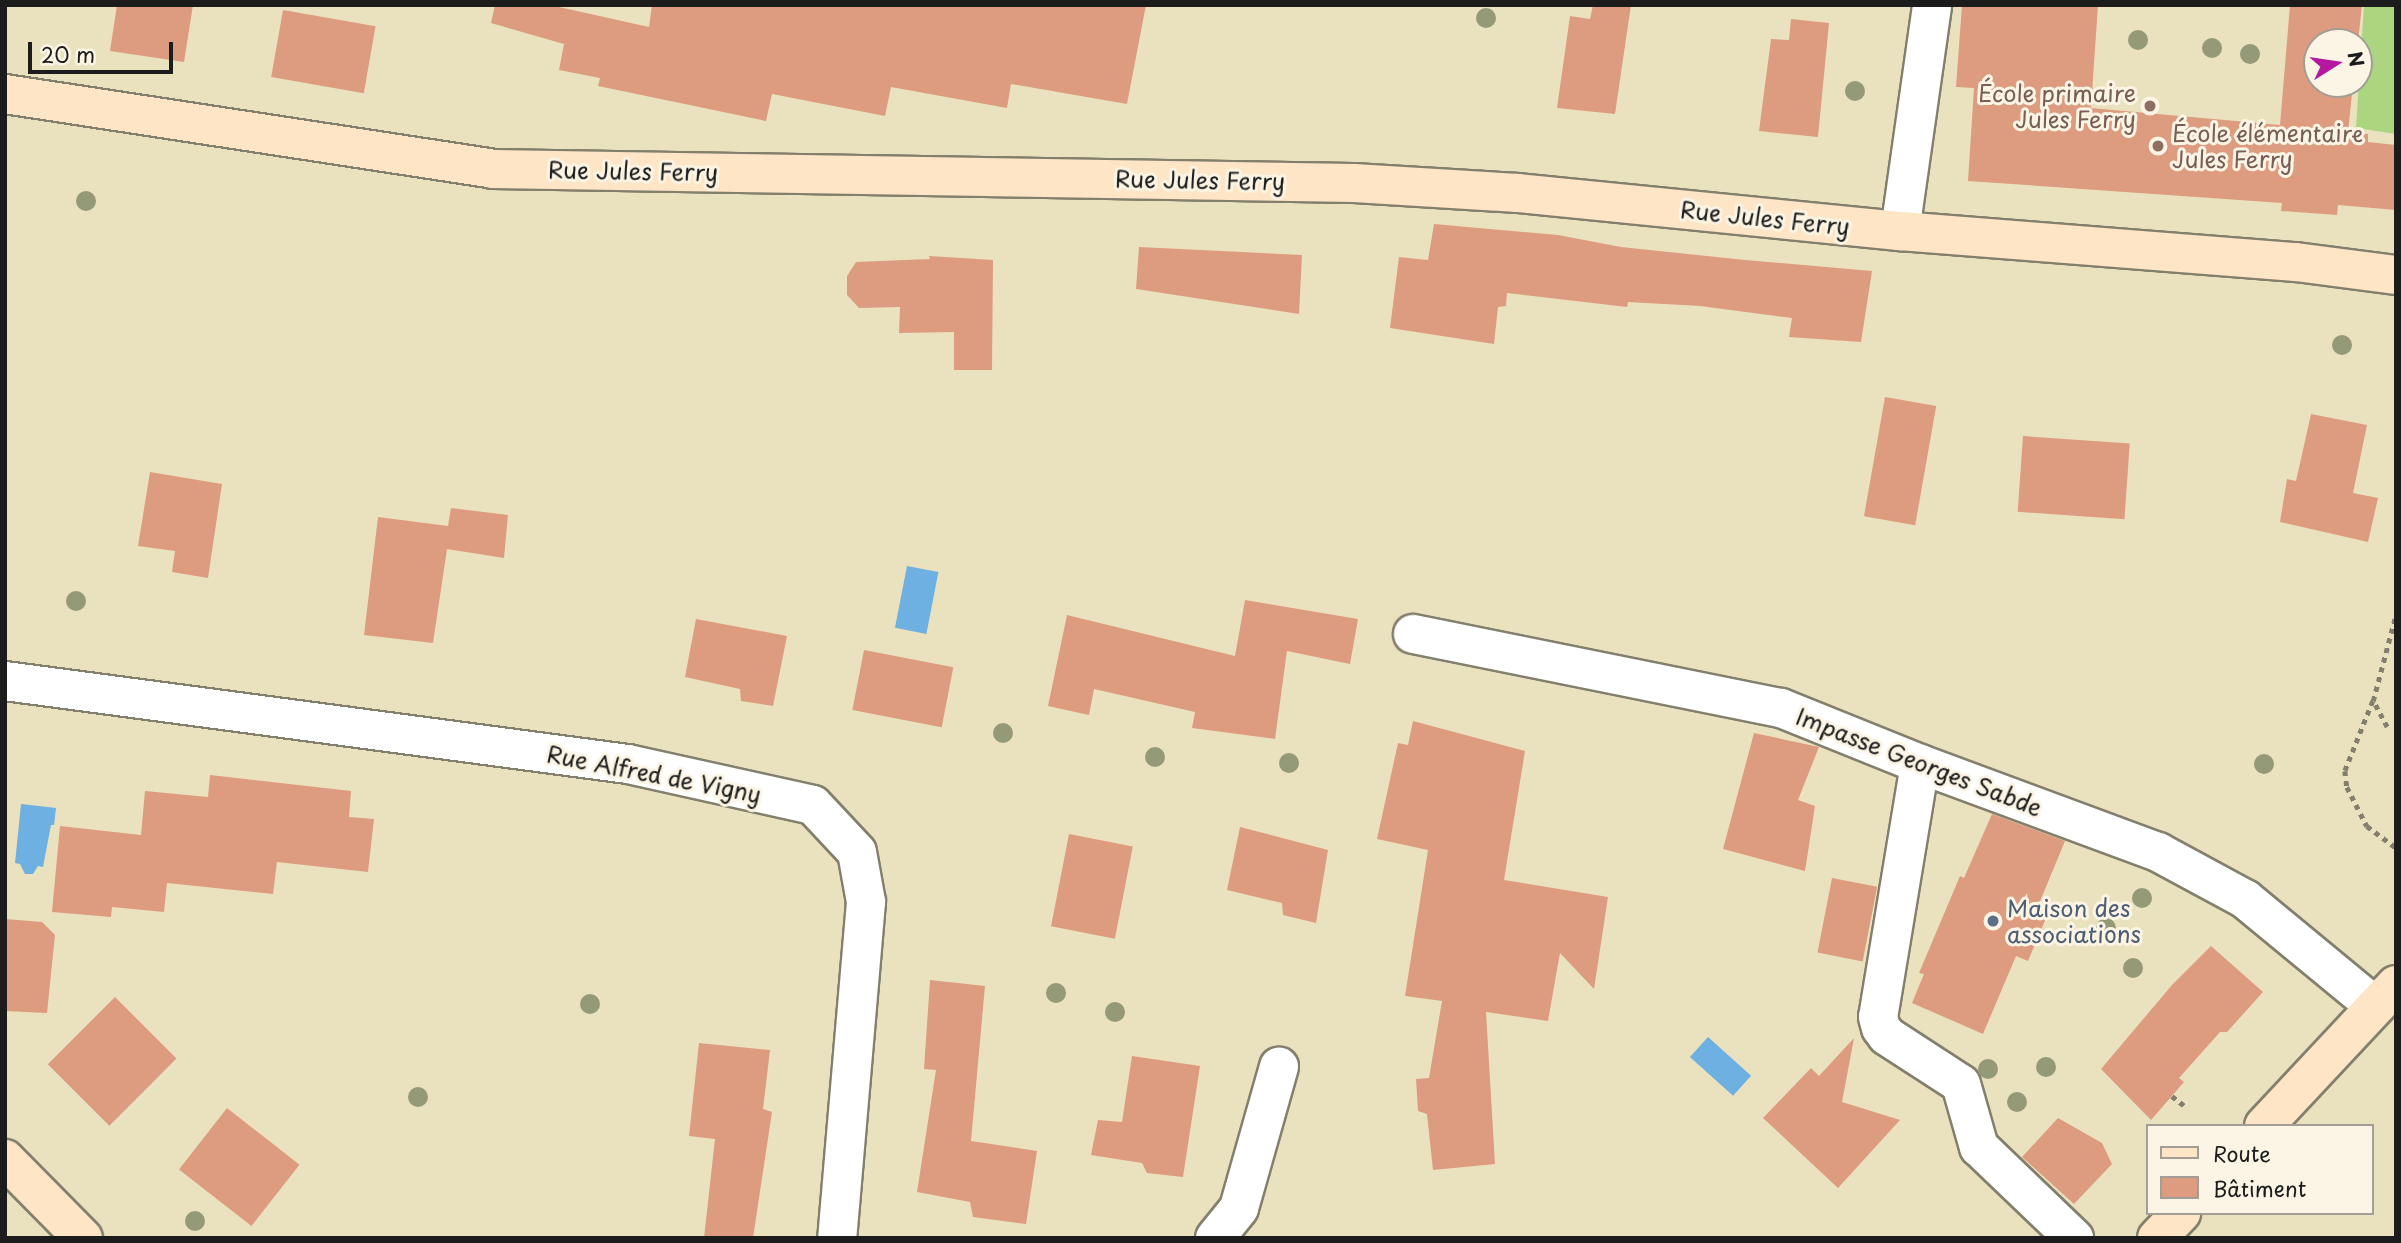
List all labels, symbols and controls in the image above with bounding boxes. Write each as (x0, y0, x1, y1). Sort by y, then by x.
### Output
scale bar (32, 28, 177, 72)
north arrow (2303, 28, 2373, 98)
text: 20 m (41, 38, 95, 70)
text: N (2341, 49, 2372, 69)
place label: École primaire Jules Ferry (1977, 79, 2136, 133)
marker: École primaire Jules Ferry (2142, 98, 2158, 114)
place label: École élémentaire Jules Ferry (2172, 119, 2366, 173)
marker: École élémentaire Jules Ferry (2150, 138, 2166, 154)
street label: Rue Jules Ferry (546, 156, 720, 186)
street label: Rue Jules Ferry (1113, 165, 1287, 195)
street label: Rue Jules Ferry (1678, 195, 1852, 241)
street label: Impasse Georges Sabde (1791, 702, 2047, 822)
street label: Rue Alfred de Vigny (542, 739, 766, 809)
place label: Maison des associations (2007, 894, 2141, 948)
marker: Maison des associations (1985, 913, 2001, 929)
legend (2146, 1124, 2373, 1215)
text: Route (2213, 1137, 2271, 1169)
text: Bâtiment (2213, 1172, 2306, 1204)

